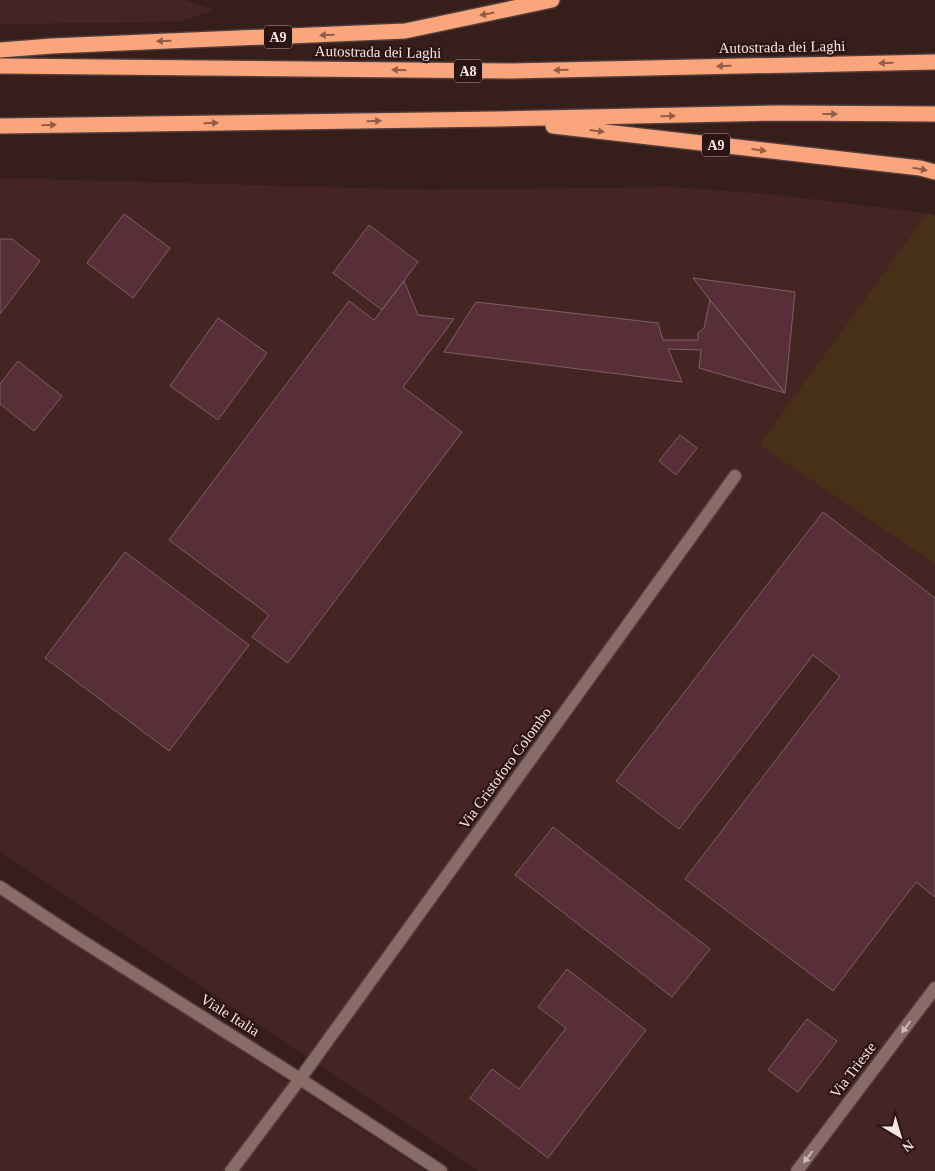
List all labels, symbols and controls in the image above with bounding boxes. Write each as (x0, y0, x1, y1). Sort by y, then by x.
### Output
one-way arrow (479, 10, 495, 18)
road number: A9 (264, 26, 292, 48)
one-way arrow (319, 31, 335, 39)
one-way arrow (156, 38, 172, 46)
street label: Autostrada dei Laghi (719, 38, 845, 56)
street label: Autostrada dei Laghi (315, 43, 441, 61)
road number: A8 (454, 59, 482, 82)
one-way arrow (878, 59, 894, 67)
one-way arrow (716, 62, 732, 70)
one-way arrow (391, 66, 407, 74)
one-way arrow (553, 66, 569, 74)
one-way arrow (823, 110, 839, 118)
one-way arrow (660, 111, 676, 119)
one-way arrow (366, 117, 382, 125)
one-way arrow (203, 119, 219, 127)
one-way arrow (41, 121, 57, 129)
one-way arrow (590, 127, 606, 135)
road number: A9 (702, 134, 730, 156)
one-way arrow (751, 146, 767, 154)
one-way arrow (913, 165, 928, 173)
street label: Via Cristoforo Colombo (456, 704, 554, 832)
street label: Viale Italia (198, 991, 263, 1039)
one-way arrow (900, 1020, 911, 1033)
street label: Via Trieste (827, 1039, 879, 1101)
north arrow (875, 1111, 925, 1161)
text: N (899, 1137, 916, 1155)
one-way arrow (802, 1150, 813, 1163)

